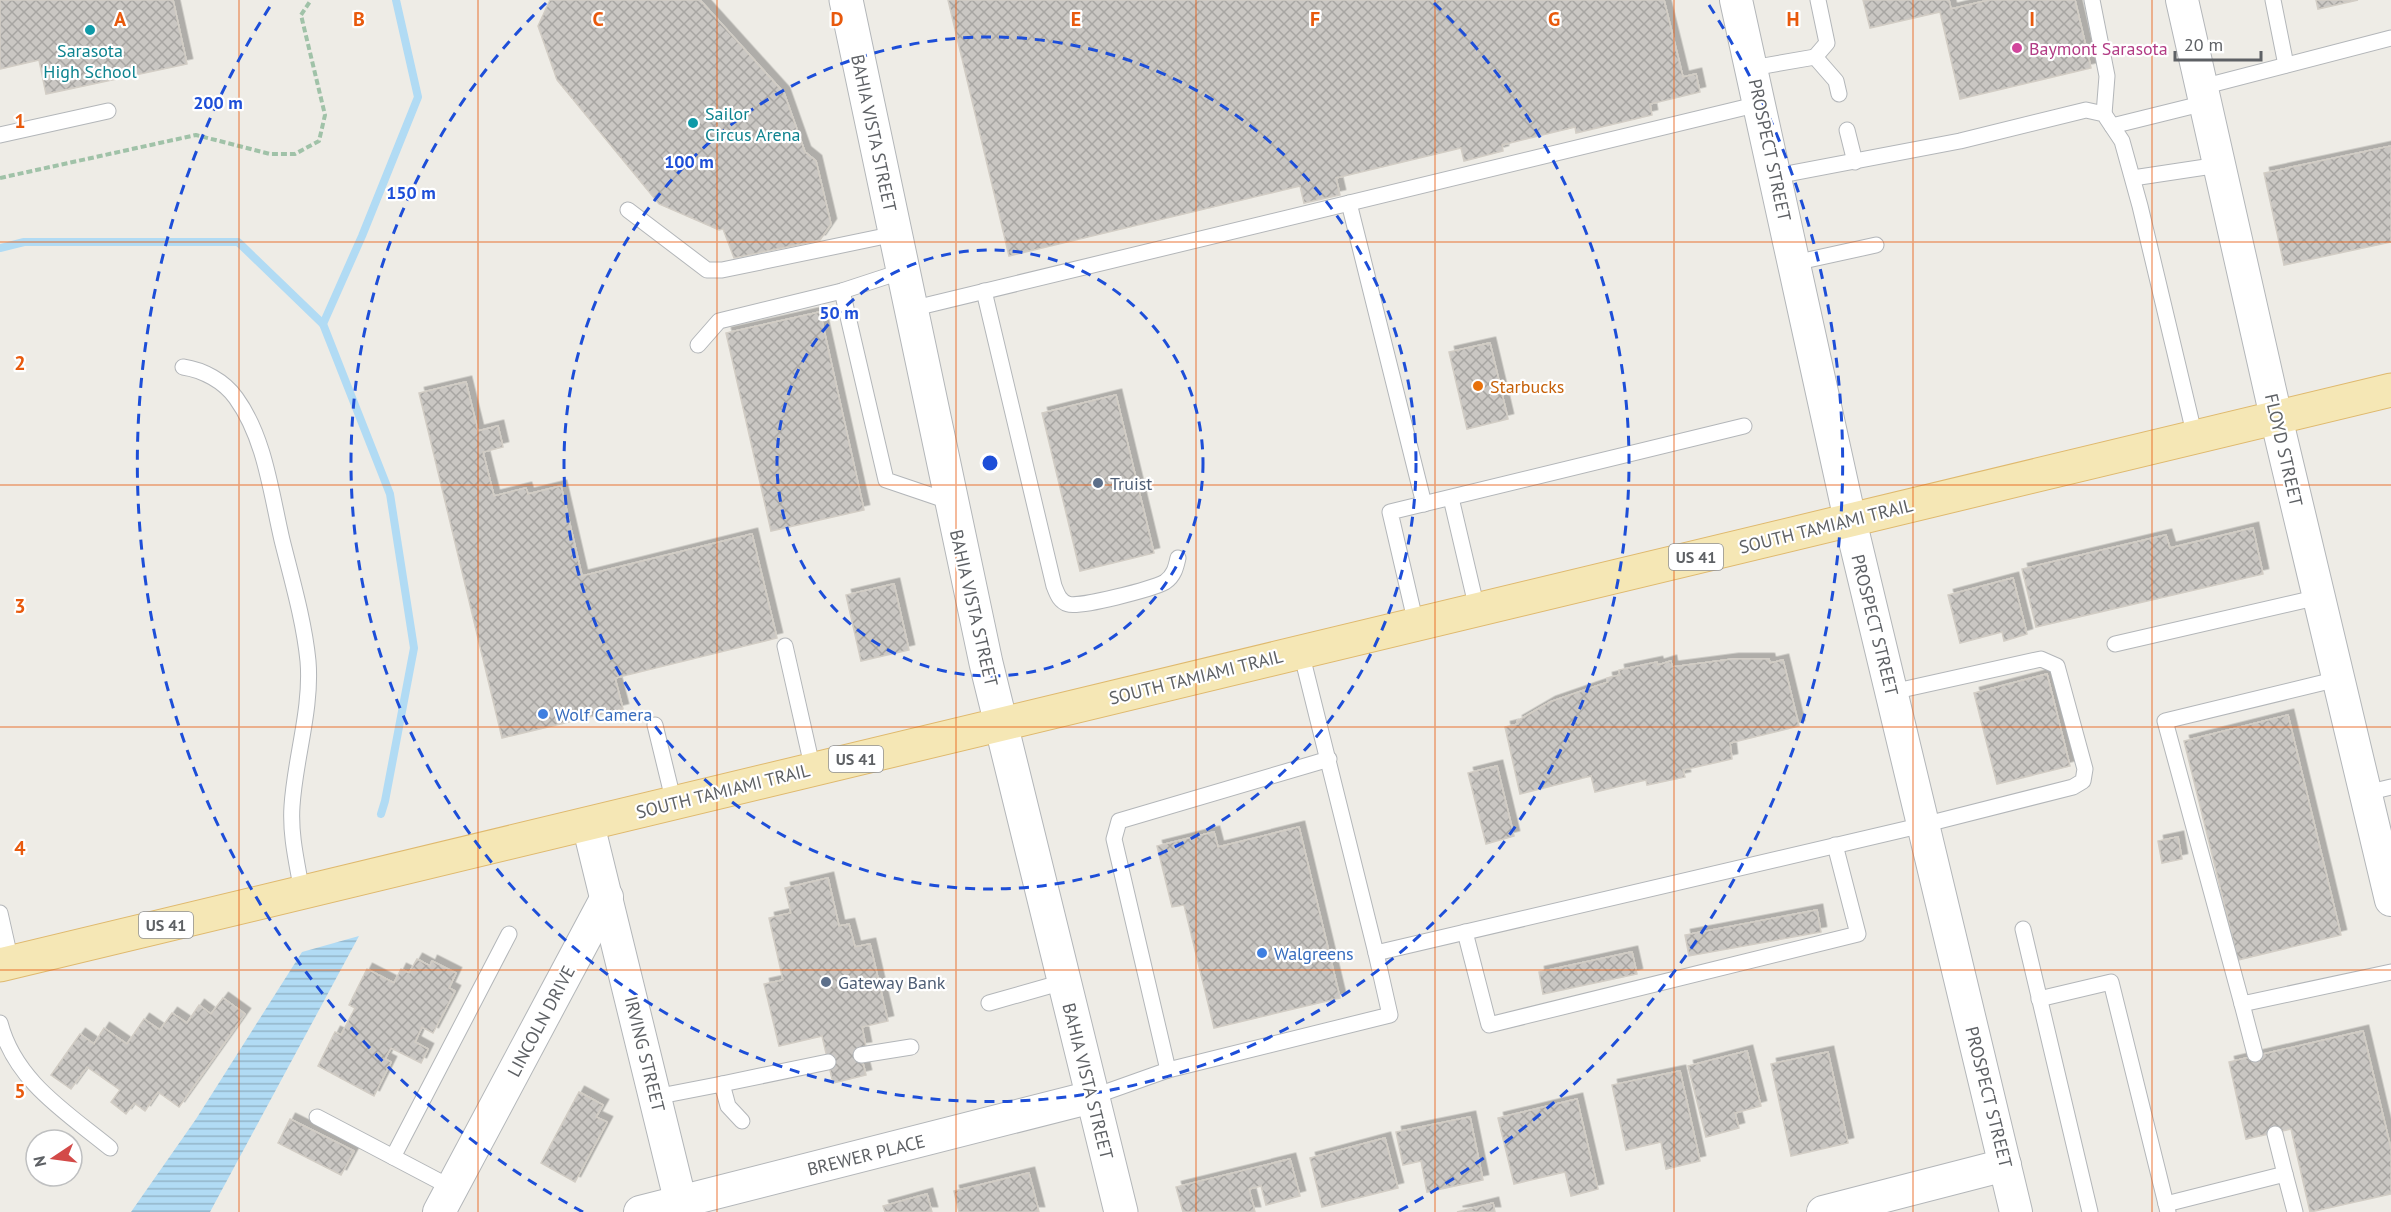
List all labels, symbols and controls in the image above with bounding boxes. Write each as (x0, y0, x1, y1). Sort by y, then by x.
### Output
text: A (114, 6, 127, 32)
text: B (353, 6, 365, 32)
text: C (592, 6, 604, 32)
text: D (831, 6, 844, 32)
text: E (1071, 6, 1081, 32)
text: F (1310, 6, 1320, 32)
text: G (1548, 6, 1560, 32)
text: H (1786, 6, 1800, 32)
text: I (2029, 6, 2035, 32)
marker: Sarasota High School (83, 23, 97, 37)
scale bar (2175, 24, 2260, 62)
text: 20 m (2184, 33, 2223, 56)
place label: Baymont Sarasota (2029, 37, 2168, 60)
place label: Sarasota High School (43, 39, 137, 83)
marker: Baymont Sarasota (2010, 41, 2024, 55)
street label: BAHIA VISTA STREET (846, 52, 902, 214)
street label: PROSPECT STREET (1744, 77, 1796, 223)
text: 200 m (193, 91, 243, 114)
place label: Sailor Circus Arena (705, 102, 800, 146)
text: 1 (14, 108, 26, 134)
marker: Sailor Circus Arena (686, 116, 700, 130)
text: 100 m (664, 150, 714, 173)
text: 150 m (386, 181, 436, 204)
text: 50 m (819, 301, 859, 324)
text: 2 (14, 350, 26, 376)
place label: Starbucks (1490, 375, 1564, 398)
marker: Starbucks (1471, 379, 1485, 393)
street label: FLOYD STREET (2260, 391, 2308, 509)
centre of rings (980, 453, 1000, 473)
place label: Truist (1110, 472, 1152, 495)
marker: Truist (1091, 476, 1105, 490)
street label: SOUTH TAMIAMI TRAIL (1737, 493, 1915, 559)
street label: BAHIA VISTA STREET (945, 527, 1003, 689)
road number: US 41 (1669, 544, 1723, 570)
street label: PROSPECT STREET (1846, 552, 1904, 698)
text: 3 (14, 593, 26, 619)
street label: SOUTH TAMIAMI TRAIL (1107, 644, 1285, 710)
place label: Wolf Camera (555, 703, 652, 726)
marker: Wolf Camera (536, 707, 550, 721)
road number: US 41 (829, 746, 883, 772)
street label: SOUTH TAMIAMI TRAIL (634, 758, 812, 824)
text: 4 (14, 835, 26, 861)
road number: US 41 (139, 912, 193, 938)
place label: Walgreens (1274, 942, 1354, 965)
marker: Walgreens (1255, 946, 1269, 960)
street label: LINCOLN DRIVE (502, 961, 580, 1081)
place label: Gateway Bank (838, 971, 946, 994)
marker: Gateway Bank (819, 975, 833, 989)
street label: IRVING STREET (620, 994, 670, 1114)
street label: BAHIA VISTA STREET (1057, 1000, 1119, 1162)
street label: PROSPECT STREET (1960, 1024, 2018, 1170)
text: 5 (14, 1078, 26, 1104)
north arrow (24, 1128, 84, 1188)
street label: BREWER PLACE (805, 1129, 927, 1181)
text: N (28, 1154, 50, 1169)

